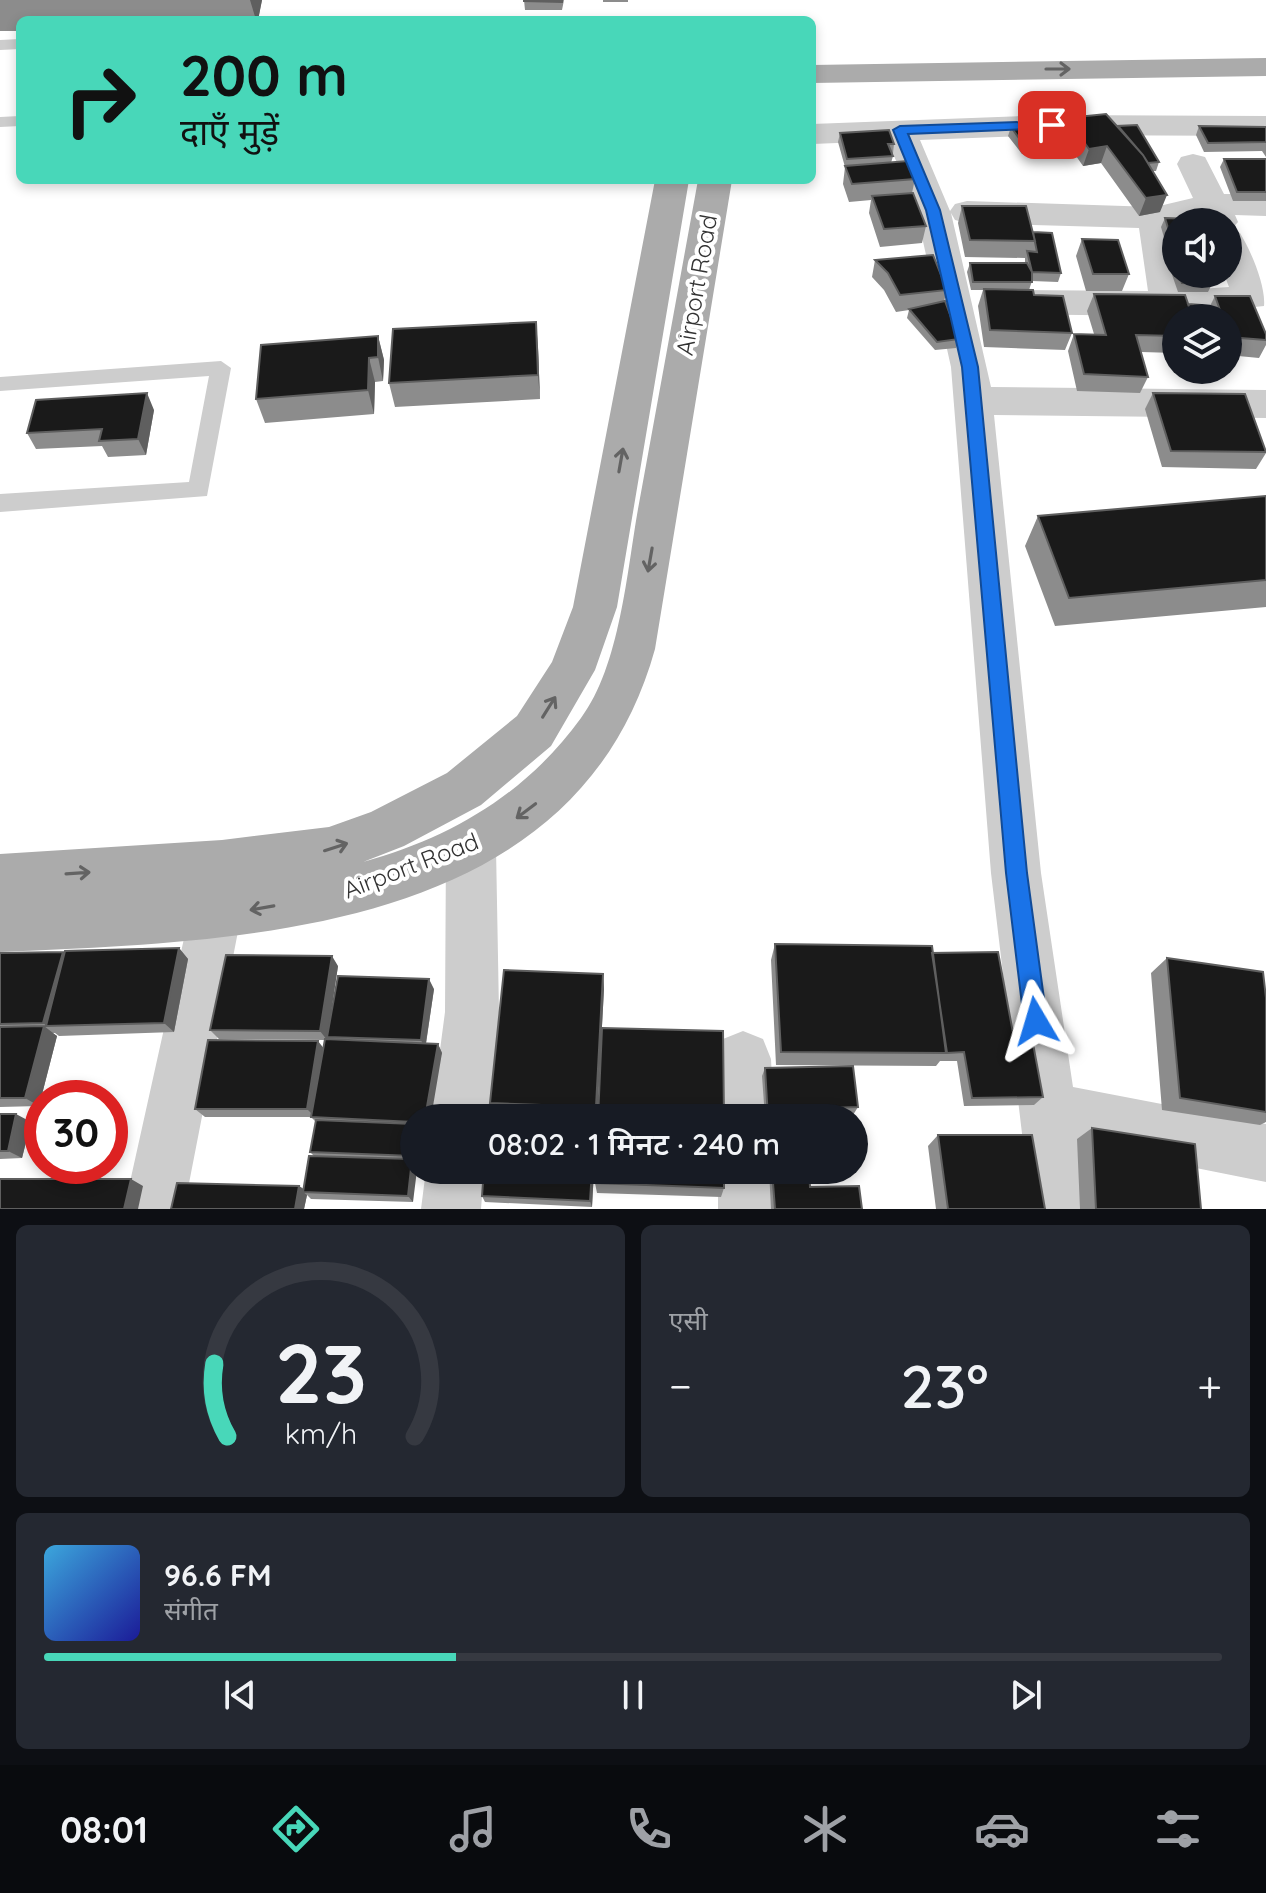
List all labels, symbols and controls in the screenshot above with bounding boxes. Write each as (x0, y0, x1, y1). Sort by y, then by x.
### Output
text: 200 m (180, 40, 348, 110)
icon: right (48, 48, 152, 152)
one-way arrow (1044, 61, 1071, 77)
pin (1018, 91, 1086, 159)
icon: arrive (1030, 103, 1074, 147)
text: दाएँ मुड़ें (180, 109, 279, 154)
map controls (1162, 208, 1242, 384)
button: sound (1162, 208, 1242, 288)
street label: Airport Road (669, 212, 723, 358)
button: layers (1162, 304, 1242, 384)
one-way arrow (614, 448, 629, 473)
one-way arrow (642, 547, 657, 573)
one-way arrow (541, 696, 557, 719)
one-way arrow (516, 802, 537, 819)
street label: Airport Road (339, 826, 482, 905)
one-way arrow (323, 839, 348, 853)
one-way arrow (64, 865, 91, 880)
one-way arrow (250, 901, 275, 916)
position arrow (994, 979, 1078, 1063)
speed limit sign: 30 (24, 1080, 128, 1184)
text: 08:02 · 1 मिनट · 240 m (488, 1125, 780, 1163)
text: एसी (669, 1304, 708, 1337)
text: 23 (274, 1320, 367, 1424)
text: 23° (900, 1348, 989, 1423)
text: − (669, 1358, 692, 1413)
text: + (1197, 1358, 1222, 1413)
text: km/h (284, 1415, 357, 1451)
text: 96.6 FM (164, 1556, 272, 1594)
text: संगीत (164, 1594, 218, 1627)
icon: previous (218, 1673, 262, 1717)
icon: pause (611, 1673, 655, 1717)
icon: next (1004, 1673, 1048, 1717)
icon: directions (268, 1801, 324, 1857)
icon: music (445, 1801, 501, 1857)
icon: phone (621, 1801, 677, 1857)
icon: climate (797, 1801, 853, 1857)
icon: car (974, 1801, 1030, 1857)
icon: filters (1150, 1801, 1206, 1857)
text: 08:01 (60, 1807, 148, 1852)

